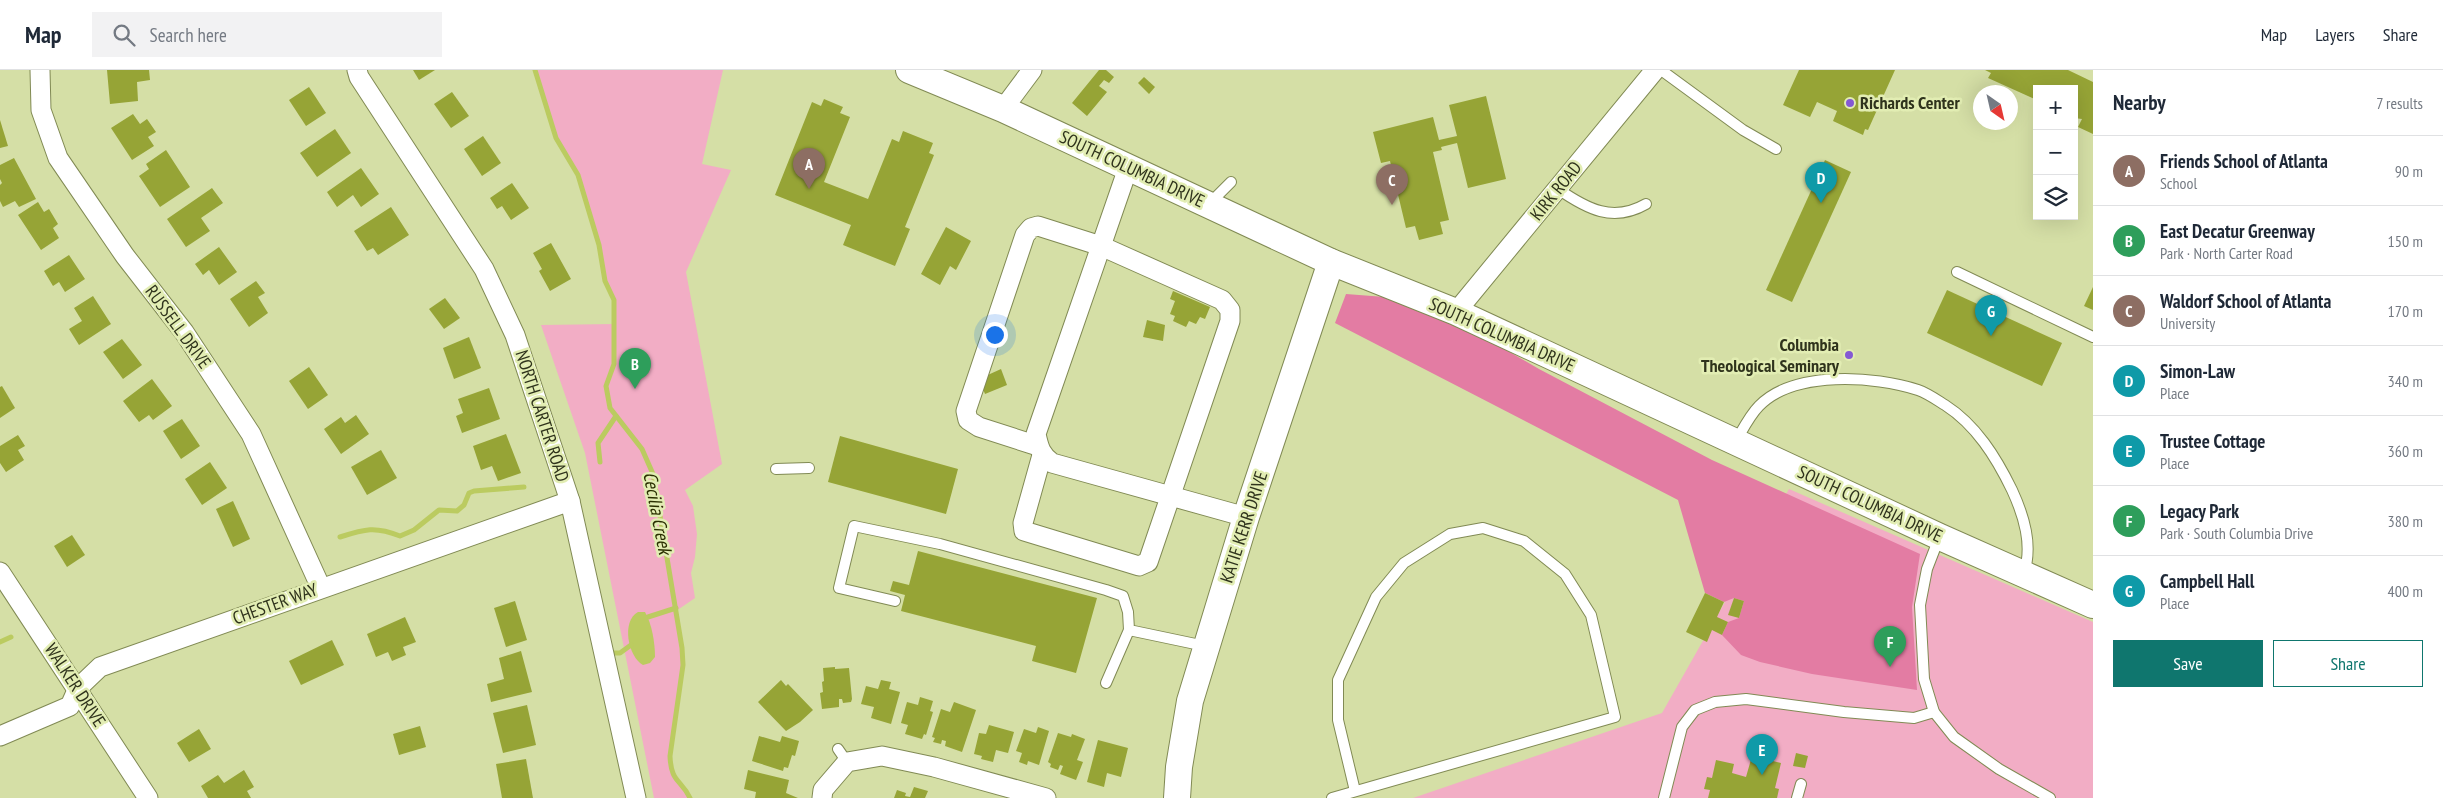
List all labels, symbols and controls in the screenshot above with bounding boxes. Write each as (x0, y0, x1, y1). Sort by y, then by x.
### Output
search box (92, 12, 442, 57)
text: Map (25, 19, 62, 50)
icon: search (110, 21, 138, 49)
text: Search here (150, 23, 227, 47)
text: Map (2261, 23, 2287, 46)
text: Layers (2315, 23, 2355, 46)
text: Share (2383, 23, 2418, 46)
north arrow (1973, 85, 2018, 130)
map controls (2033, 85, 2078, 220)
button: + (2033, 85, 2078, 130)
text: Nearby (2113, 89, 2166, 116)
place label: Richards Center (1860, 91, 1960, 114)
text: 7 results (2376, 93, 2423, 113)
marker: Richards Center (1844, 97, 1856, 109)
street label: SOUTH COLUMBIA DRIVE (1056, 125, 1208, 212)
button: − (2033, 130, 2078, 175)
pin: A (793, 148, 825, 189)
text: Friends School of Atlanta (2160, 149, 2328, 173)
street label: KIRK ROAD (1525, 156, 1586, 225)
text: A (2125, 161, 2133, 181)
text: 90 m (2395, 161, 2423, 181)
pin: D (1805, 162, 1837, 203)
pin: C (1376, 164, 1408, 205)
text: School (2160, 173, 2197, 193)
button: layers (2033, 175, 2078, 220)
text: East Decatur Greenway (2160, 219, 2315, 243)
text: B (2125, 231, 2133, 251)
text: 150 m (2388, 231, 2423, 251)
text: Park · North Carter Road (2160, 243, 2293, 263)
street label: RUSSELL DRIVE (140, 280, 216, 373)
text: Waldorf School of Atlanta (2160, 289, 2331, 313)
street label: SOUTH COLUMBIA DRIVE (1426, 292, 1579, 377)
pin: G (1975, 295, 2007, 336)
text: C (2125, 301, 2133, 321)
text: 170 m (2388, 301, 2423, 321)
text: University (2160, 313, 2215, 333)
your location (982, 322, 1008, 348)
place label: Columbia Theological Seminary (1701, 333, 1840, 377)
street label: NORTH CARTER ROAD (510, 347, 575, 484)
pin: B (619, 348, 651, 389)
marker: Columbia Theological Seminary (1843, 349, 1855, 361)
text: Simon-Law (2160, 359, 2235, 383)
text: D (2125, 371, 2133, 391)
text: 340 m (2388, 371, 2423, 391)
text: Place (2160, 383, 2189, 403)
text: Trustee Cottage (2160, 429, 2265, 453)
text: E (2126, 441, 2132, 461)
text: 360 m (2388, 441, 2423, 461)
text: Place (2160, 453, 2189, 473)
street label: SOUTH COLUMBIA DRIVE (1794, 460, 1946, 547)
street label: KATIE KERR DRIVE (1215, 468, 1272, 585)
water label: Cecilia Creek (638, 470, 678, 559)
text: Legacy Park (2160, 499, 2239, 523)
text: F (2126, 511, 2132, 531)
text: 380 m (2388, 511, 2423, 531)
text: Park · South Columbia Drive (2160, 523, 2313, 543)
text: Campbell Hall (2160, 569, 2254, 593)
street label: CHESTER WAY (229, 577, 321, 629)
text: G (2125, 581, 2133, 601)
text: 400 m (2388, 581, 2423, 601)
text: Place (2160, 593, 2189, 613)
pin: F (1874, 626, 1906, 667)
street label: WALKER DRIVE (40, 639, 111, 731)
button: Save (2113, 640, 2263, 687)
button: Share (2273, 640, 2423, 687)
pin: E (1746, 734, 1778, 775)

